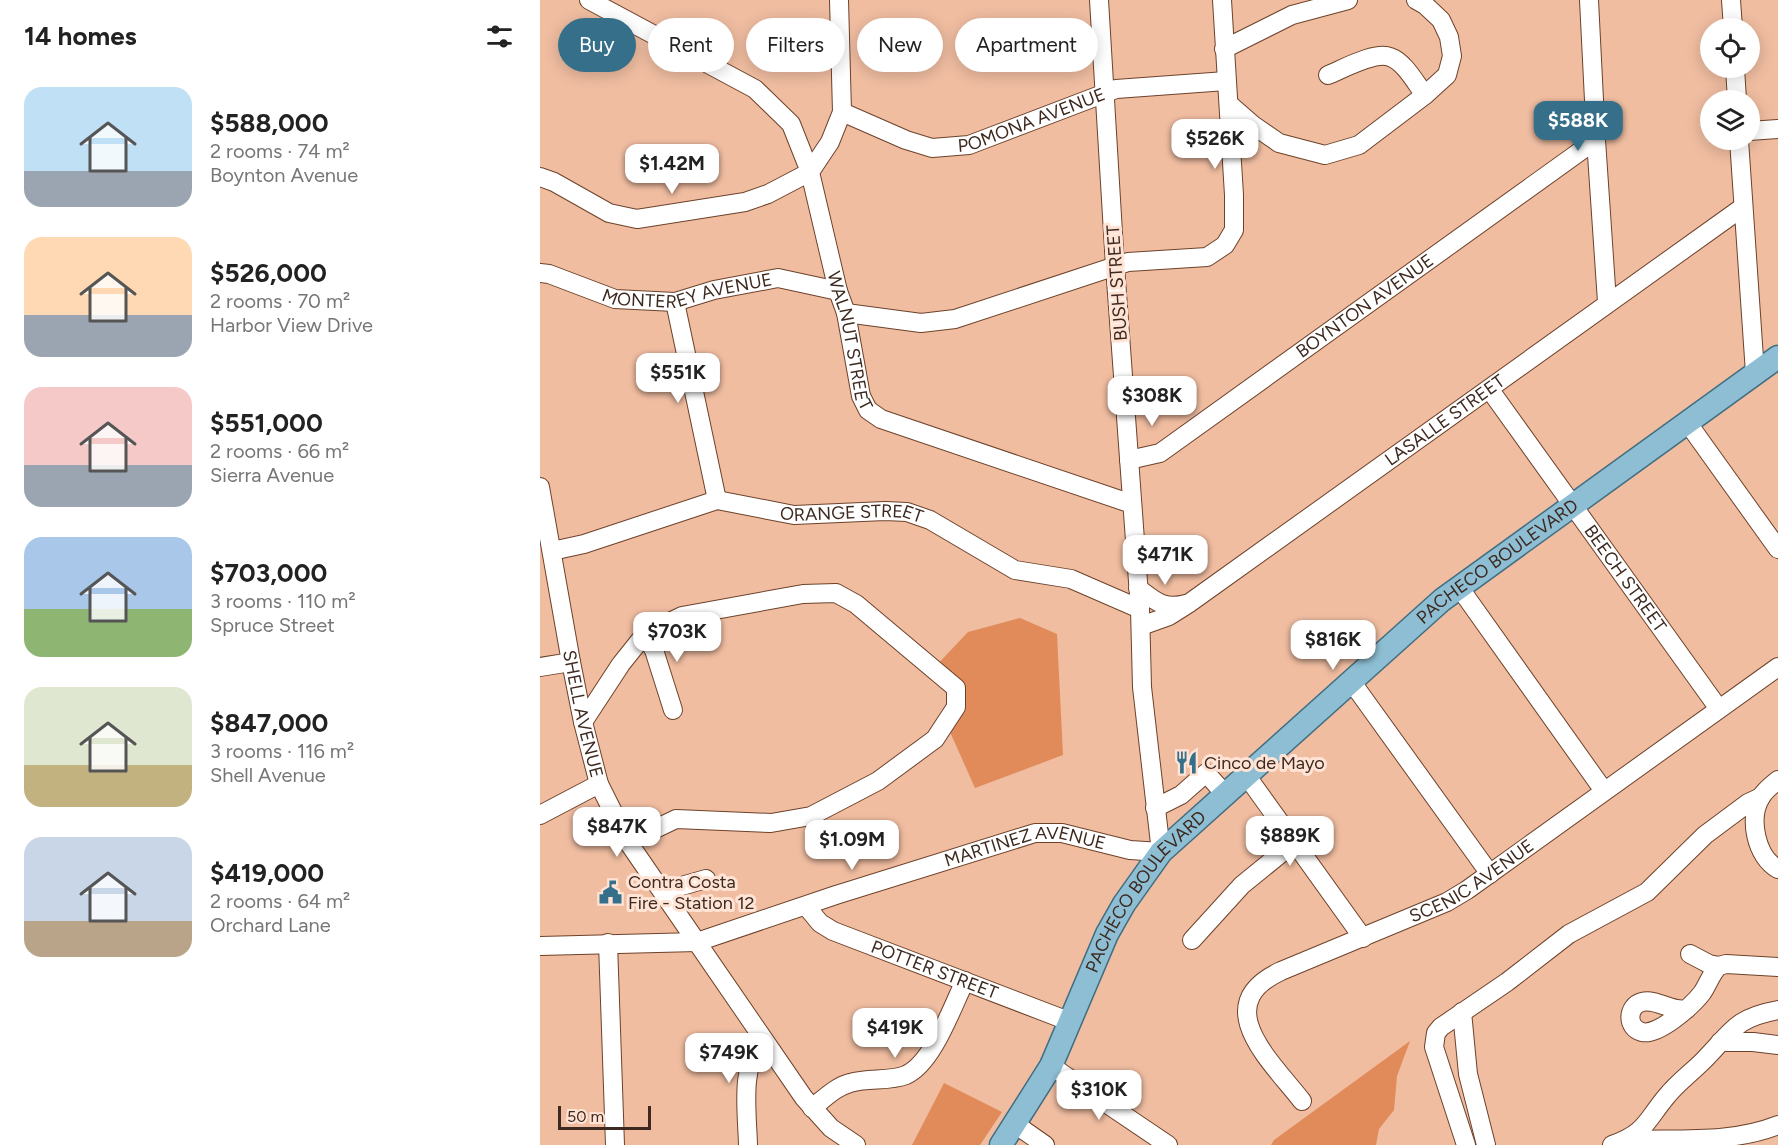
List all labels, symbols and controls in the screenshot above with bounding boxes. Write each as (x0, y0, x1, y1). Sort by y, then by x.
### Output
chip: Buy (558, 18, 636, 72)
chip: Rent (648, 18, 734, 72)
chip: Filters (746, 18, 845, 72)
chip: New (857, 18, 943, 72)
chip: Apartment (955, 18, 1098, 72)
map controls (1700, 18, 1760, 150)
button: locate (1700, 18, 1760, 78)
text: 14 homes (24, 20, 137, 52)
icon: filters (483, 20, 516, 53)
street label: POMONA AVENUE (957, 83, 1108, 157)
button: layers (1700, 90, 1760, 150)
pin: $588K (1536, 101, 1620, 152)
text: $588,000 (210, 107, 329, 139)
text: $588K (1548, 108, 1608, 132)
icon: home (72, 111, 144, 183)
pin: $526K (1173, 119, 1257, 170)
text: $526K (1185, 126, 1245, 150)
text: 2 rooms · 74 m² (210, 139, 350, 163)
pin: $1.42M (623, 144, 721, 195)
text: $1.42M (639, 151, 705, 175)
text: Boynton Avenue (210, 163, 358, 187)
street label: BUSH STREET (1102, 224, 1132, 342)
street label: BOYNTON AVENUE (1292, 249, 1438, 363)
text: $526,000 (210, 257, 327, 289)
icon: home (72, 261, 144, 333)
street label: MONTEREY AVENUE (599, 268, 774, 313)
street label: WALNUT STREET (823, 269, 878, 414)
text: 2 rooms · 70 m² (210, 289, 350, 313)
text: Harbor View Drive (210, 313, 373, 337)
pin: $551K (636, 353, 720, 404)
text: $551K (650, 360, 706, 384)
street label: LASALLE STREET (1381, 370, 1509, 471)
pin: $308K (1110, 376, 1194, 427)
text: $308K (1122, 383, 1182, 407)
text: $551,000 (210, 407, 323, 439)
icon: home (72, 411, 144, 483)
text: 2 rooms · 66 m² (210, 439, 349, 463)
text: Sierra Avenue (210, 463, 334, 487)
street label: PACHECO BOULEVARD (1412, 494, 1582, 629)
street label: ORANGE STREET (778, 500, 926, 528)
street label: BEECH STREET (1579, 521, 1671, 636)
pin: $471K (1123, 535, 1207, 586)
text: $471K (1137, 542, 1193, 566)
text: $703,000 (210, 557, 327, 589)
icon: home (72, 561, 144, 633)
text: 3 rooms · 110 m² (210, 589, 356, 613)
pin: $703K (635, 612, 719, 663)
text: Spruce Street (210, 613, 335, 637)
text: $703K (647, 619, 707, 643)
pin: $816K (1291, 620, 1375, 671)
text: $816K (1305, 627, 1361, 651)
street label: SHELL AVENUE (558, 648, 608, 780)
text: $847,000 (210, 707, 328, 739)
icon: home (72, 711, 144, 783)
text: 3 rooms · 116 m² (210, 739, 354, 763)
restaurant icon: Cinco de Mayo (1173, 750, 1199, 776)
place label: Cinco de Mayo (1204, 752, 1325, 774)
text: Shell Avenue (210, 763, 326, 787)
street label: PACHECO BOULEVARD (1081, 806, 1211, 976)
pin: $847K (575, 807, 659, 858)
text: $847K (587, 814, 647, 838)
pin: $889K (1248, 816, 1332, 867)
pin: $1.09M (803, 820, 901, 871)
street label: MARTINEZ AVENUE (942, 822, 1108, 872)
text: $889K (1260, 823, 1320, 847)
text: $1.09M (819, 827, 885, 851)
street label: SCENIC AVENUE (1406, 835, 1538, 927)
text: $419,000 (210, 857, 324, 889)
icon: home (72, 861, 144, 933)
place label: Contra Costa Fire - Station 12 (628, 871, 755, 914)
public building icon: Contra Costa Fire - Station 12 (597, 879, 623, 905)
text: 2 rooms · 64 m² (210, 889, 350, 913)
text: Orchard Lane (210, 913, 331, 937)
street label: POTTER STREET (868, 936, 1001, 1004)
pin: $419K (853, 1008, 937, 1059)
text: $419K (866, 1015, 924, 1039)
pin: $749K (687, 1033, 771, 1084)
text: $749K (699, 1040, 759, 1064)
pin: $310K (1057, 1070, 1141, 1121)
text: $310K (1071, 1077, 1127, 1101)
scale bar (558, 1103, 651, 1130)
text: 50 m (567, 1107, 604, 1126)

